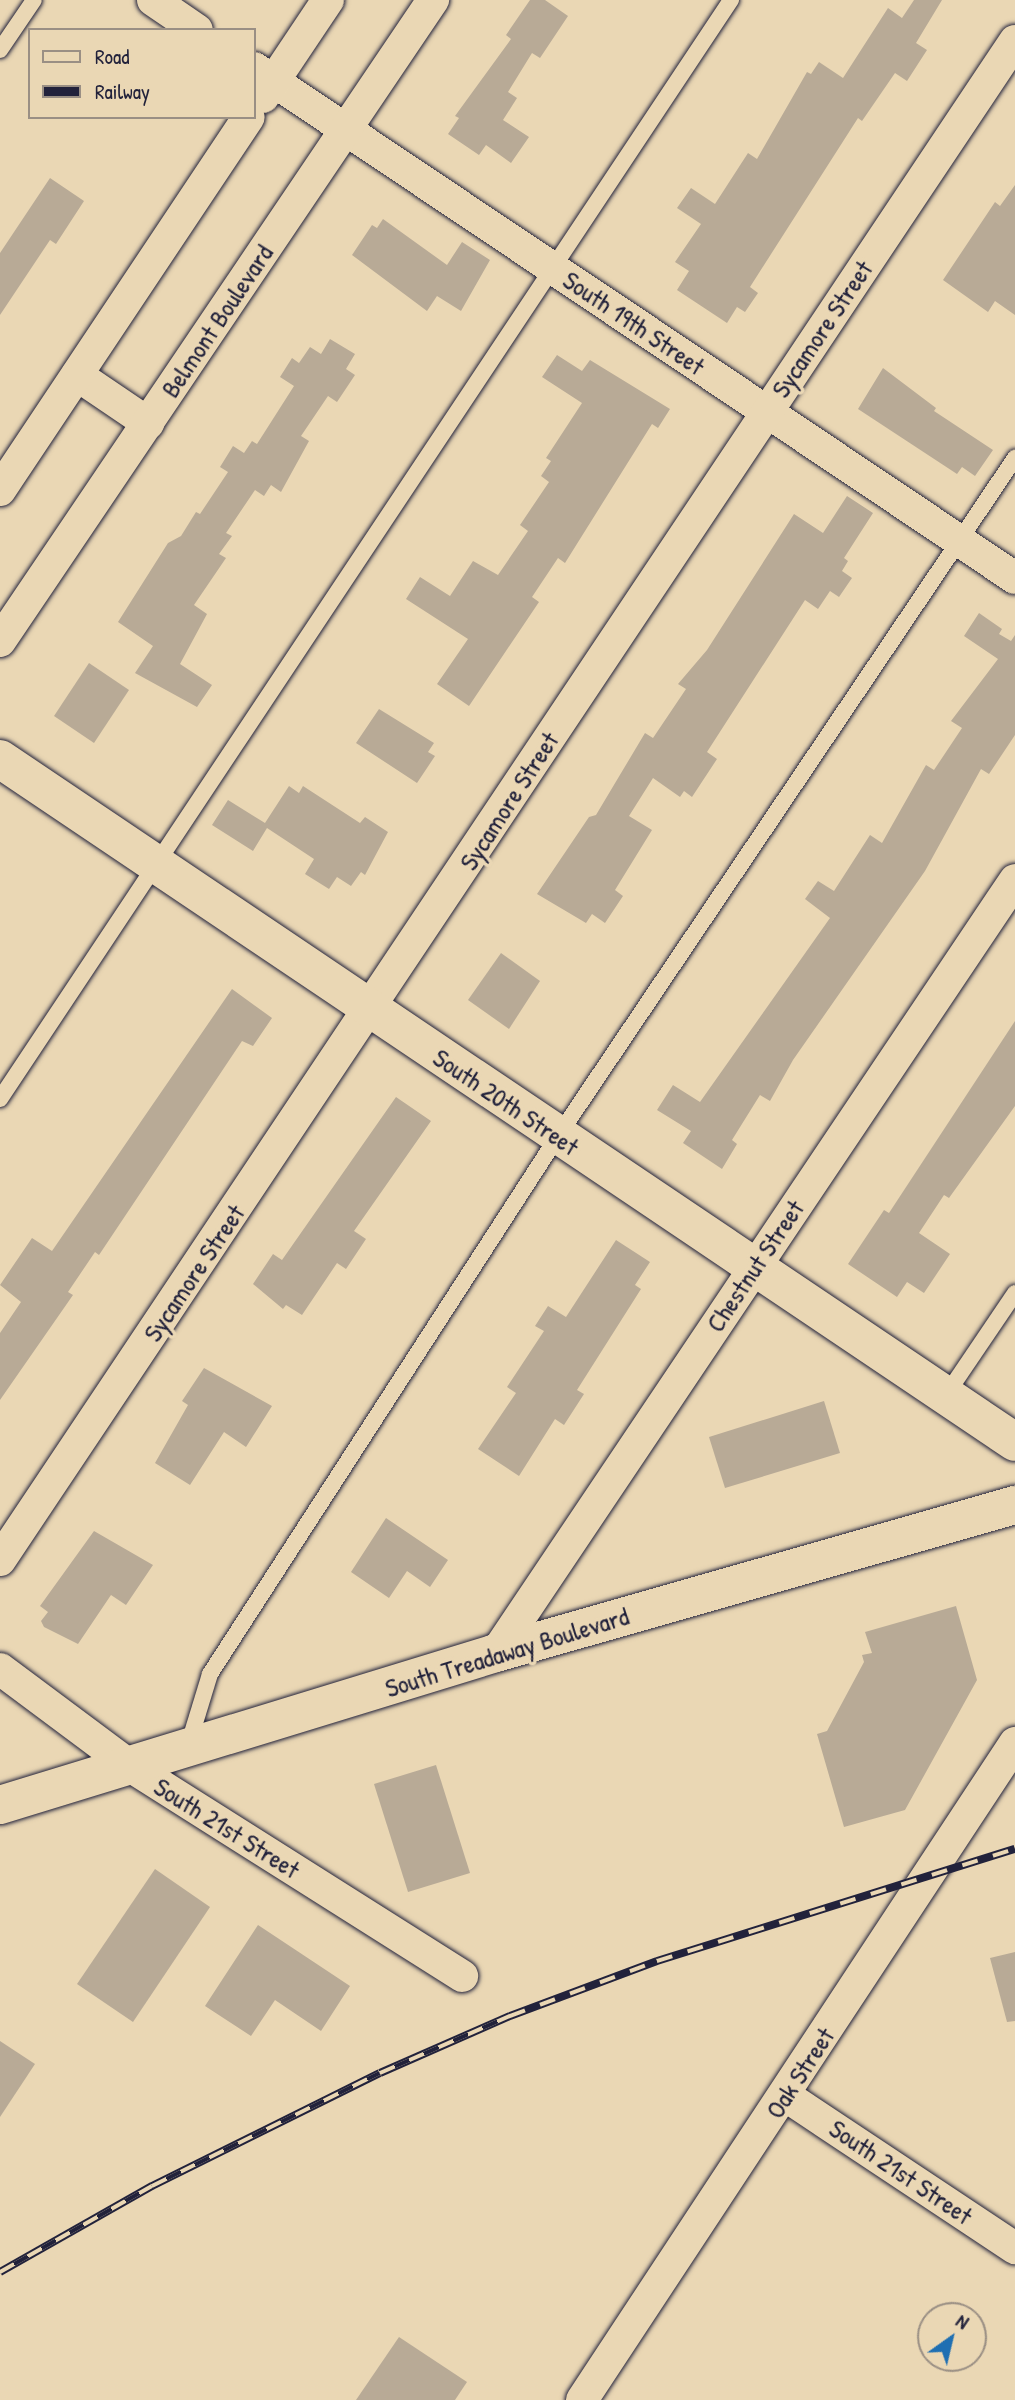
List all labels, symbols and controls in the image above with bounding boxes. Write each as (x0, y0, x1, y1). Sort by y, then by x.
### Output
legend (28, 28, 256, 119)
text: Road (95, 42, 129, 71)
text: Railway (95, 77, 150, 106)
street label: Belmont Boulevard (154, 239, 280, 403)
street label: Sycamore Street (765, 255, 879, 403)
street label: South 19th Street (557, 264, 711, 382)
street label: Sycamore Street (453, 726, 565, 876)
street label: South 20th Street (427, 1042, 585, 1162)
street label: Chestnut Street (700, 1194, 810, 1338)
street label: Sycamore Street (137, 1199, 251, 1347)
street label: South Treadaway Boulevard (381, 1600, 633, 1704)
street label: South 21st Street (148, 1771, 306, 1885)
street label: Oak Street (759, 2022, 841, 2124)
street label: South 21st Street (824, 2113, 978, 2231)
north arrow (917, 2302, 987, 2372)
text: N (951, 2308, 974, 2335)

